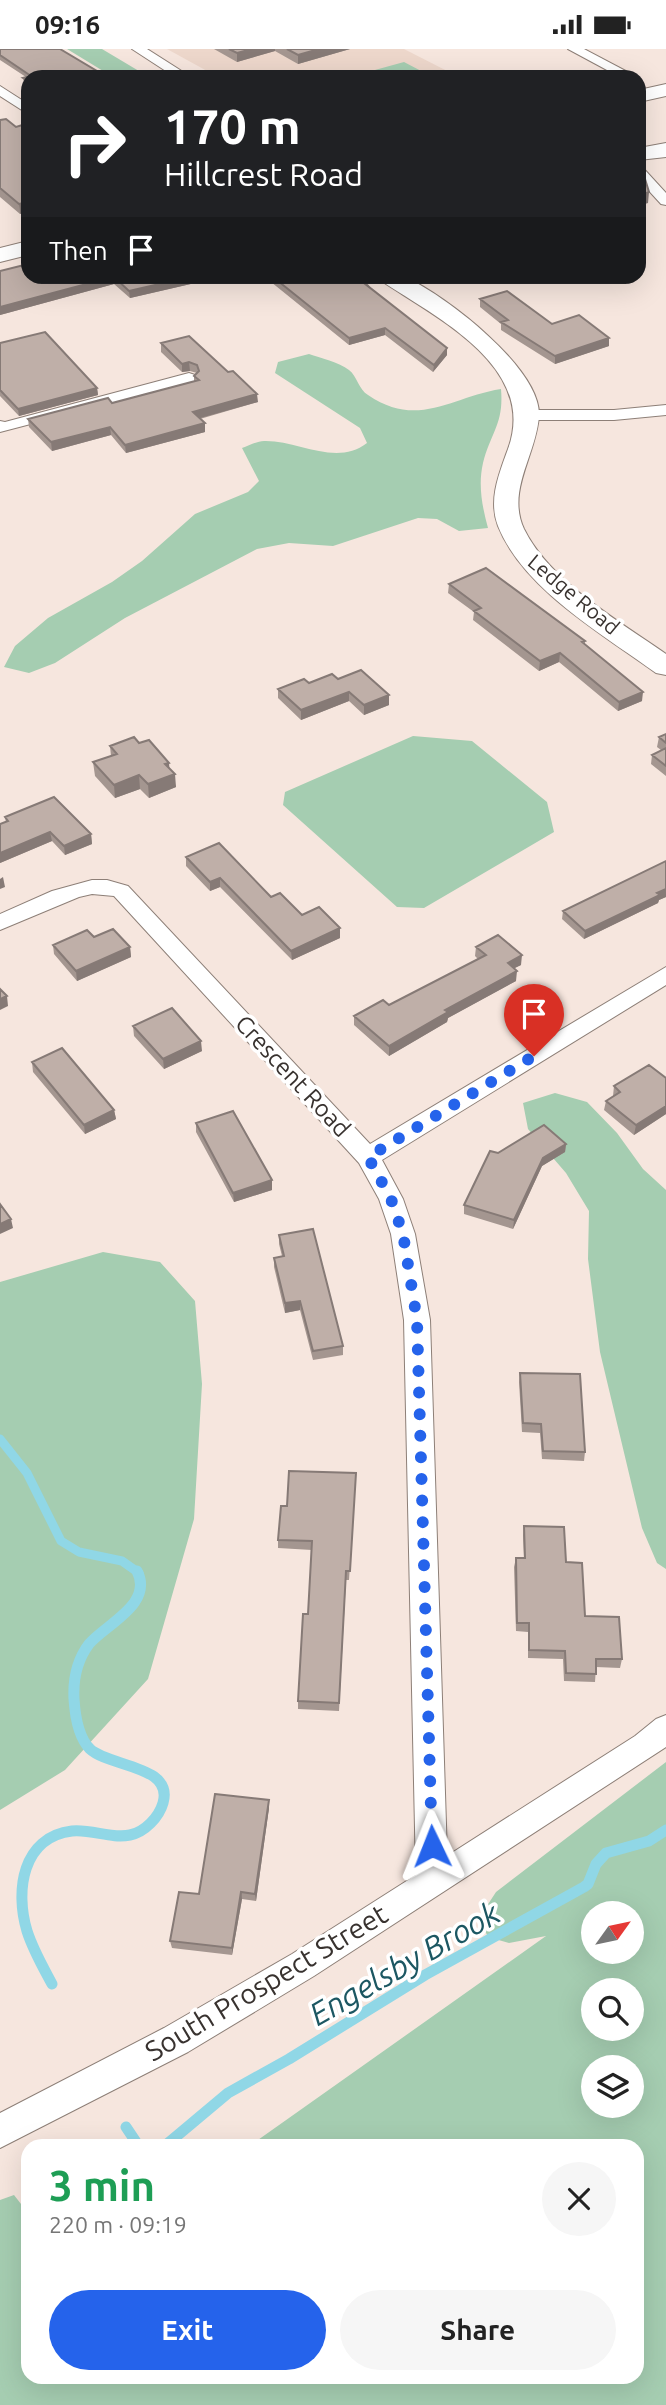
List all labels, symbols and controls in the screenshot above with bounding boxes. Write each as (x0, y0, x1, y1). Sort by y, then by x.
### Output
text: 09:16 (35, 10, 100, 39)
icon: right (49, 98, 140, 189)
text: 170 m (164, 98, 301, 153)
text: Hillcrest Road (164, 156, 363, 192)
icon: arrive (122, 231, 160, 269)
text: Then (49, 236, 108, 265)
street label: Ledge Road (524, 549, 624, 639)
pin (504, 984, 564, 1056)
icon: arrive (515, 995, 553, 1033)
street label: Crescent Road (230, 1010, 356, 1142)
position arrow (395, 1809, 469, 1883)
water label: Engelsby Brook (302, 1894, 506, 2032)
street label: South Prospect Street (139, 1897, 393, 2067)
north arrow (581, 1901, 644, 1963)
map controls (581, 1901, 644, 2118)
button: search (581, 1978, 644, 2041)
button: layers (581, 2055, 644, 2118)
text: 3 min (49, 2162, 155, 2209)
button: close (542, 2162, 616, 2236)
text: 220 m · 09:19 (49, 2212, 187, 2237)
button: Exit (49, 2290, 326, 2370)
button: Share (340, 2290, 616, 2370)

